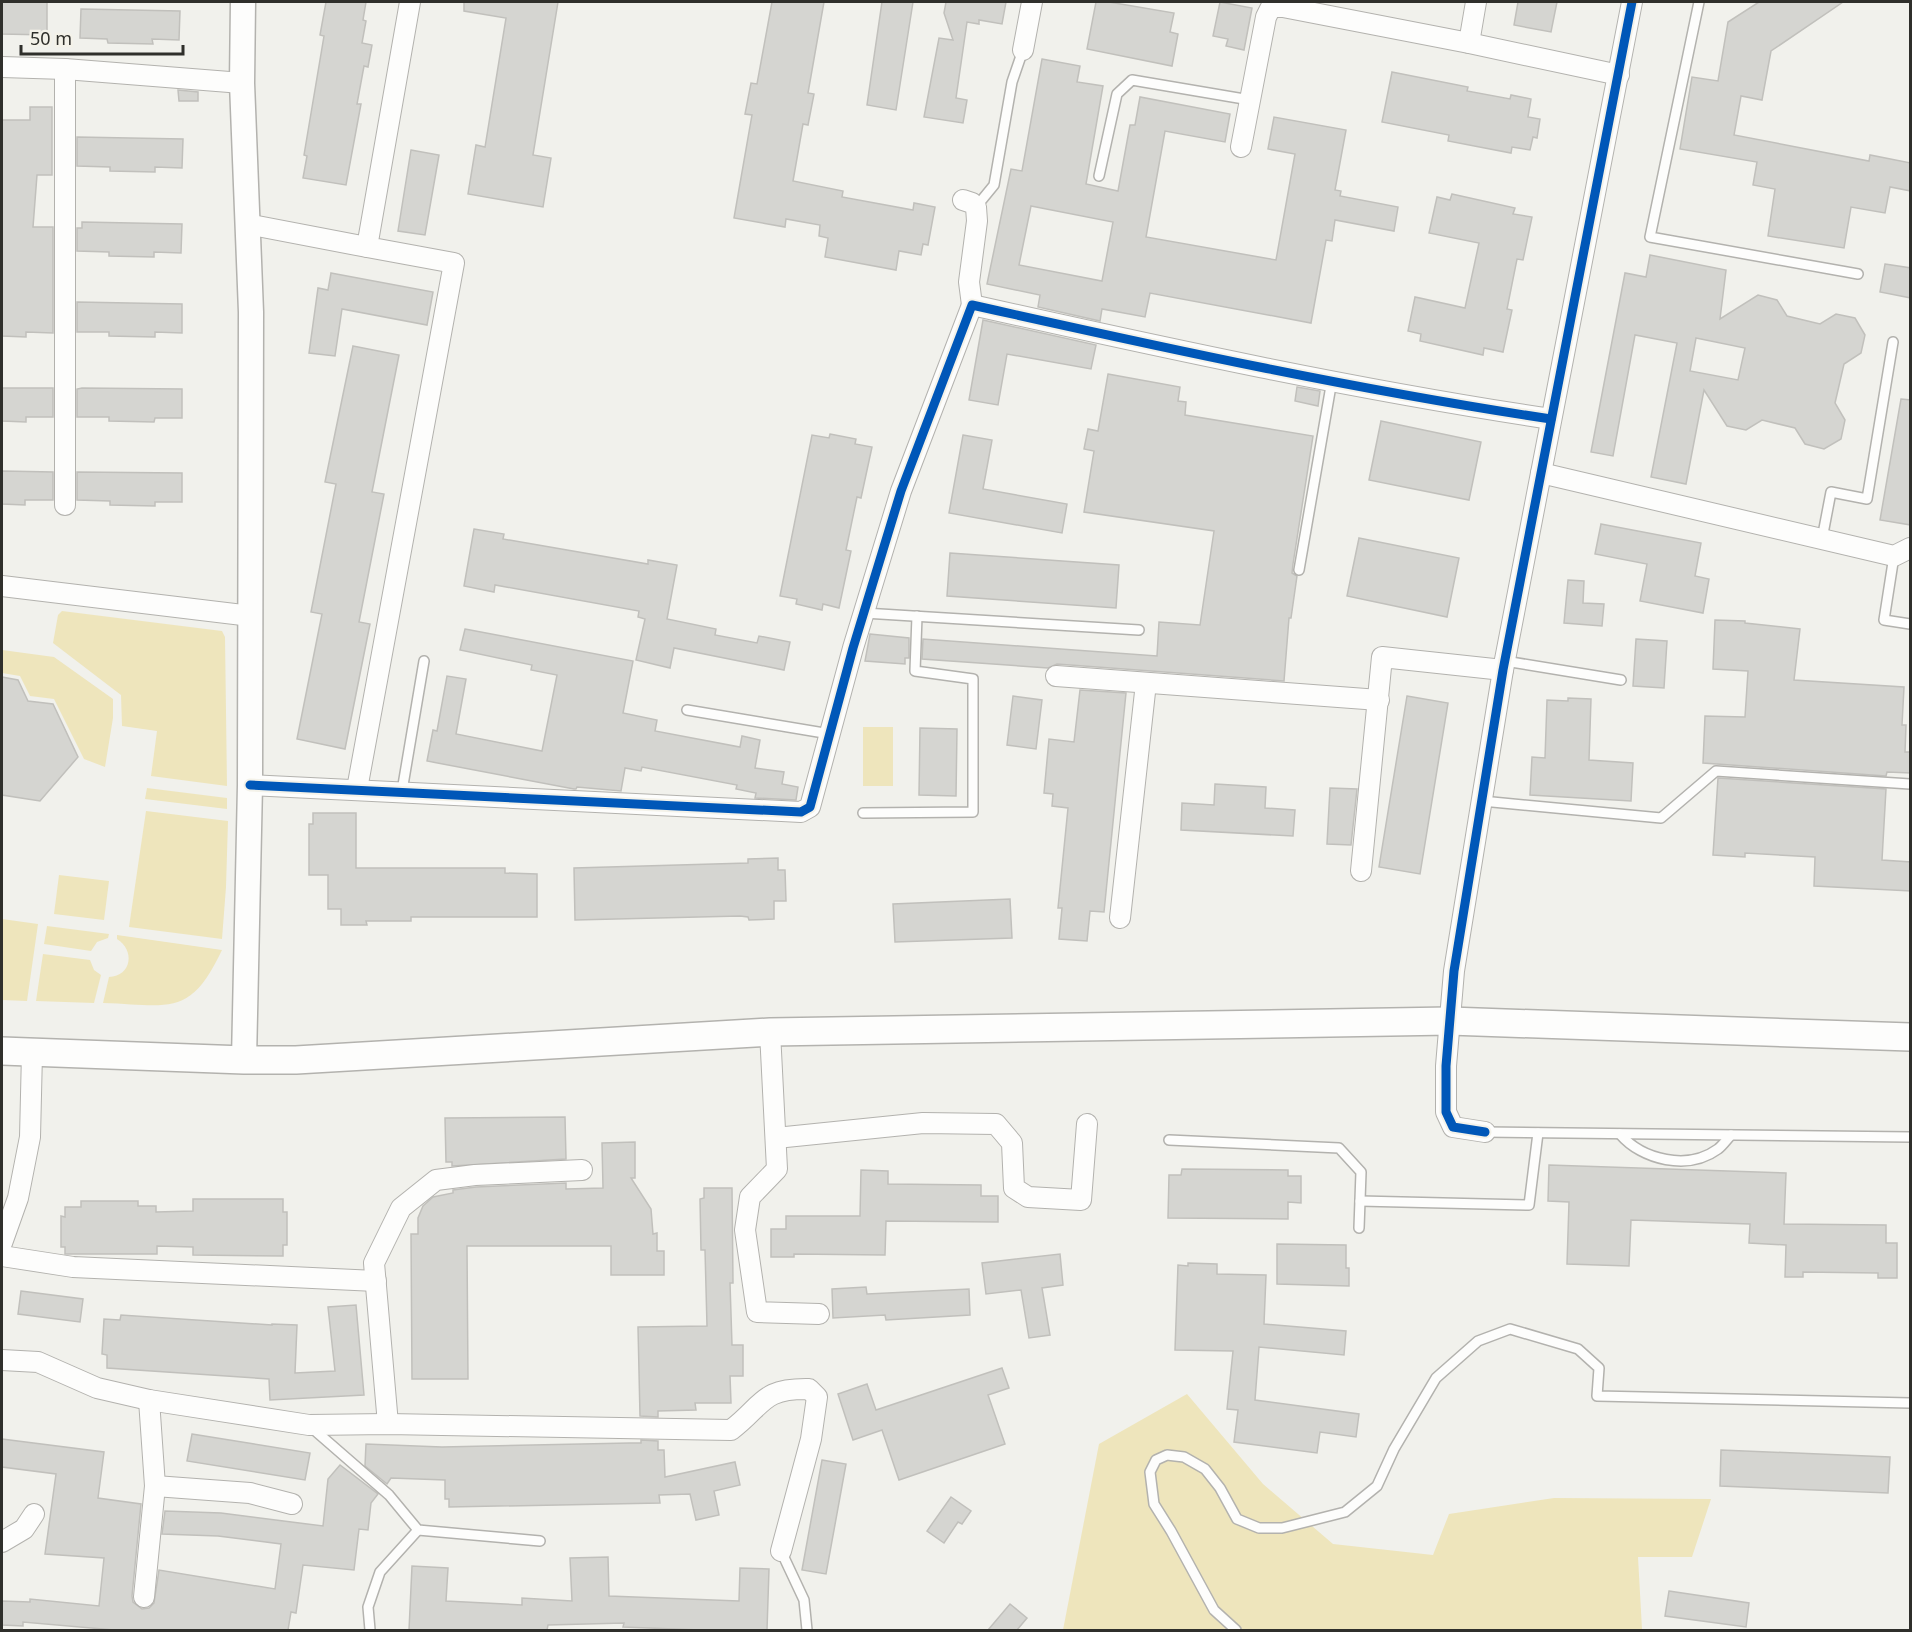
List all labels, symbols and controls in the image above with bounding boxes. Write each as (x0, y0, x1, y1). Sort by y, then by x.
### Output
scale bar (21, 18, 183, 56)
text: 50 m (30, 26, 72, 50)

